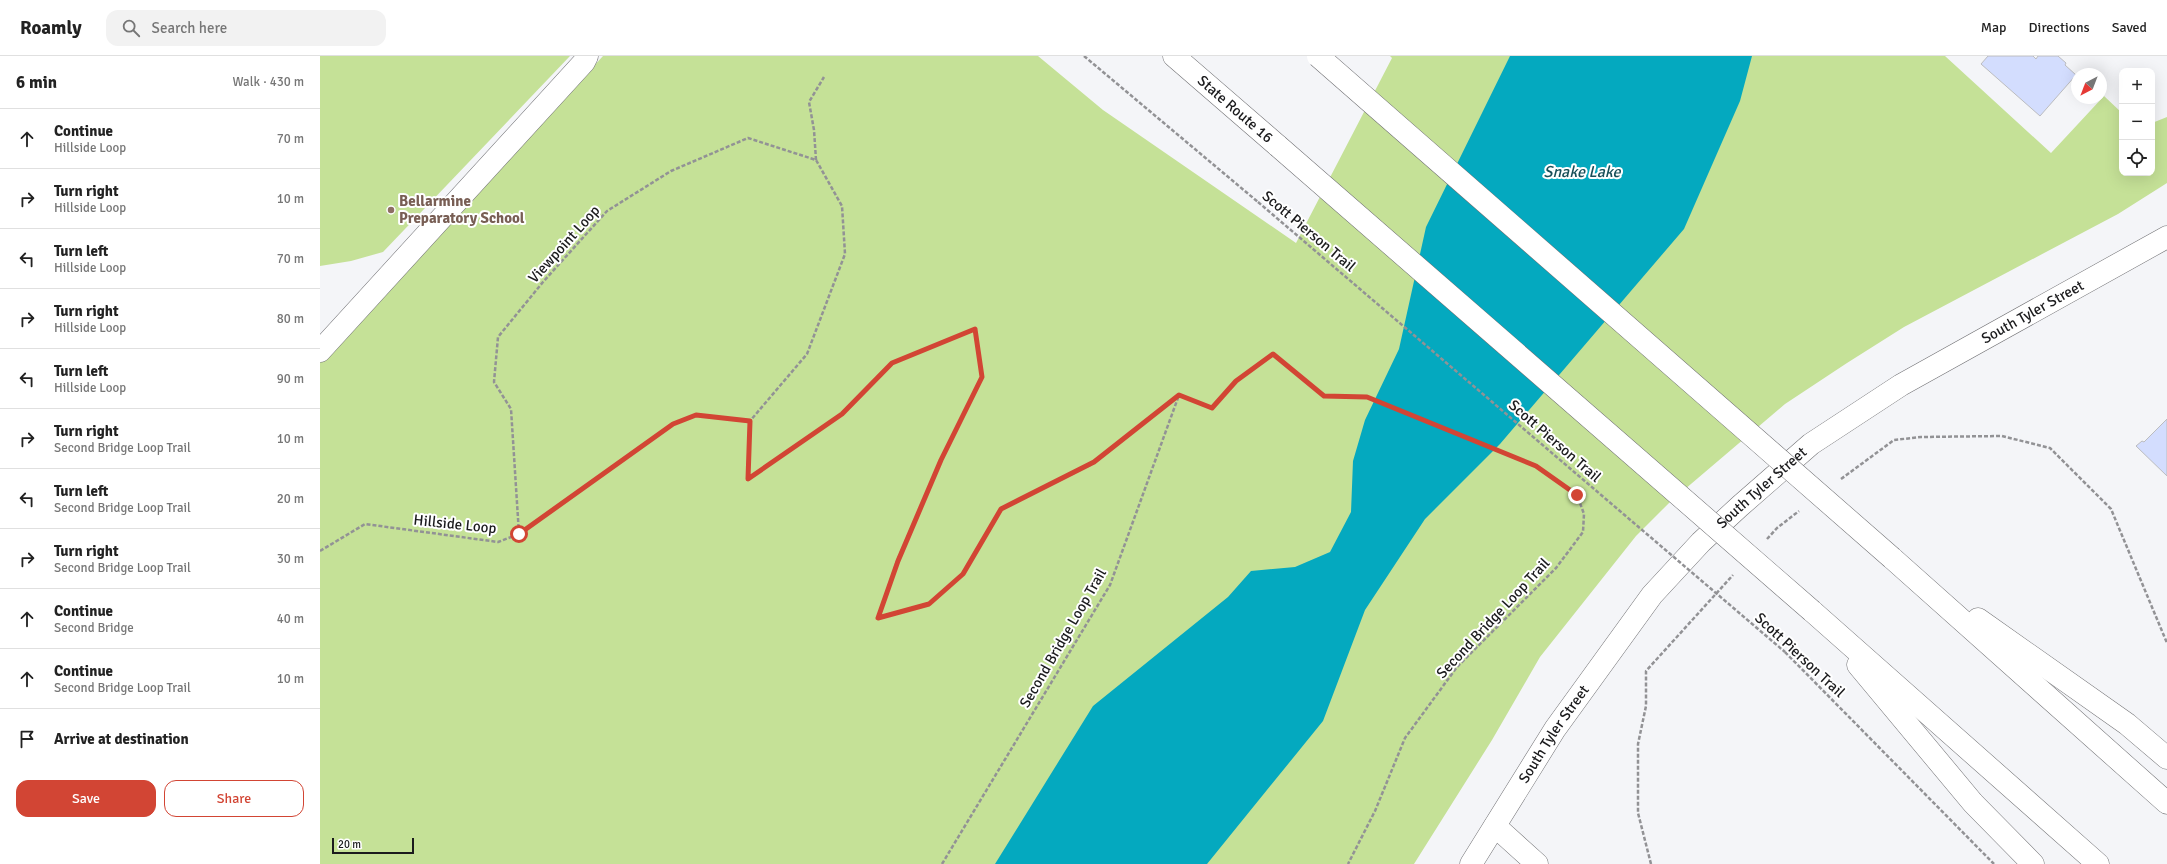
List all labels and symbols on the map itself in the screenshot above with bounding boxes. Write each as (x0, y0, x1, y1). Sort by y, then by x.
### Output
north arrow (2071, 68, 2107, 104)
street label: State Route 16 (1194, 71, 1277, 147)
water label: Snake Lake (1544, 162, 1621, 182)
street label: Scott Pierson Trail (1259, 187, 1359, 275)
place label: Bellarmine Preparatory School (399, 192, 525, 227)
street label: Viewpoint Loop (524, 201, 604, 287)
marker: Bellarmine Preparatory School (386, 205, 396, 215)
street label: South Tyler Street (1978, 276, 2087, 347)
street label: Scott Pierson Trail (1505, 396, 1605, 486)
street label: South Tyler Street (1713, 443, 1810, 532)
route end (1568, 486, 1586, 504)
street label: Hillside Loop (413, 511, 497, 537)
route start (510, 525, 528, 543)
street label: Second Bridge Loop Trail (1433, 554, 1553, 682)
street label: Second Bridge Loop Trail (1016, 565, 1110, 711)
street label: Scott Pierson Trail (1751, 609, 1849, 701)
street label: South Tyler Street (1515, 682, 1593, 786)
scale bar (332, 836, 414, 855)

